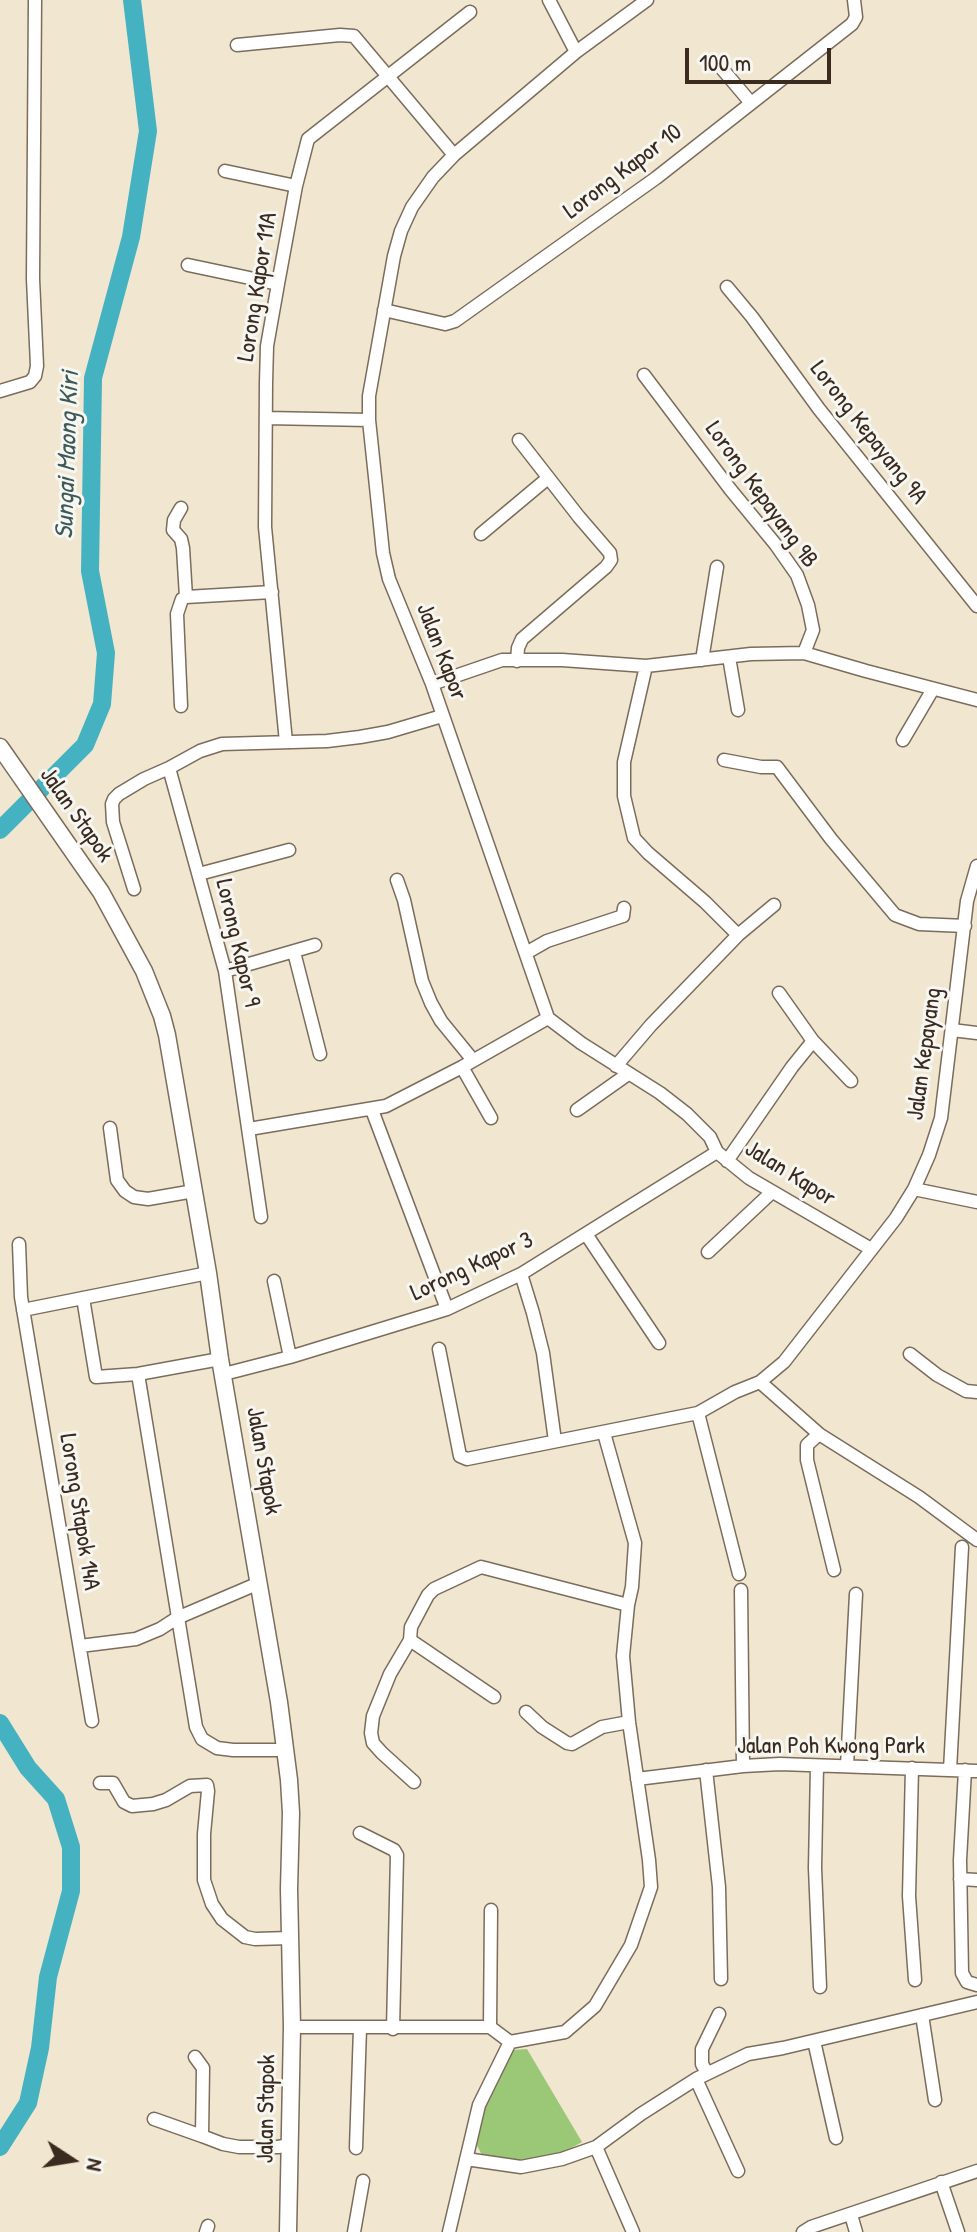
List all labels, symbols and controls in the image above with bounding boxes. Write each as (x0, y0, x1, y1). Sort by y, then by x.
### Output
scale bar (689, 32, 835, 82)
text: 100 m (699, 46, 751, 78)
street label: Lorong Kapor 10 (558, 118, 688, 226)
street label: Lorong Kapor 11A (232, 210, 284, 364)
street label: Lorong Kepayang 9A (803, 356, 933, 510)
water label: Sungai Maong Kiri (49, 370, 87, 540)
street label: Lorong Kepayang 9B (698, 416, 824, 574)
street label: Jalan Kapor (409, 599, 473, 705)
street label: Jalan Stapok (33, 762, 119, 868)
street label: Lorong Kapor 9 (208, 876, 266, 1010)
street label: Jalan Kepayang (901, 986, 949, 1122)
street label: Jalan Kapor (739, 1135, 841, 1213)
street label: Lorong Kapor 3 (406, 1226, 538, 1308)
street label: Jalan Stapok (239, 1405, 287, 1517)
street label: Lorong Stapok 14A (52, 1432, 106, 1592)
street label: Jalan Poh Kwong Park (737, 1733, 925, 1761)
street label: Jalan Stapok (252, 2054, 282, 2164)
north arrow (32, 2120, 112, 2200)
text: N (80, 2156, 111, 2174)

